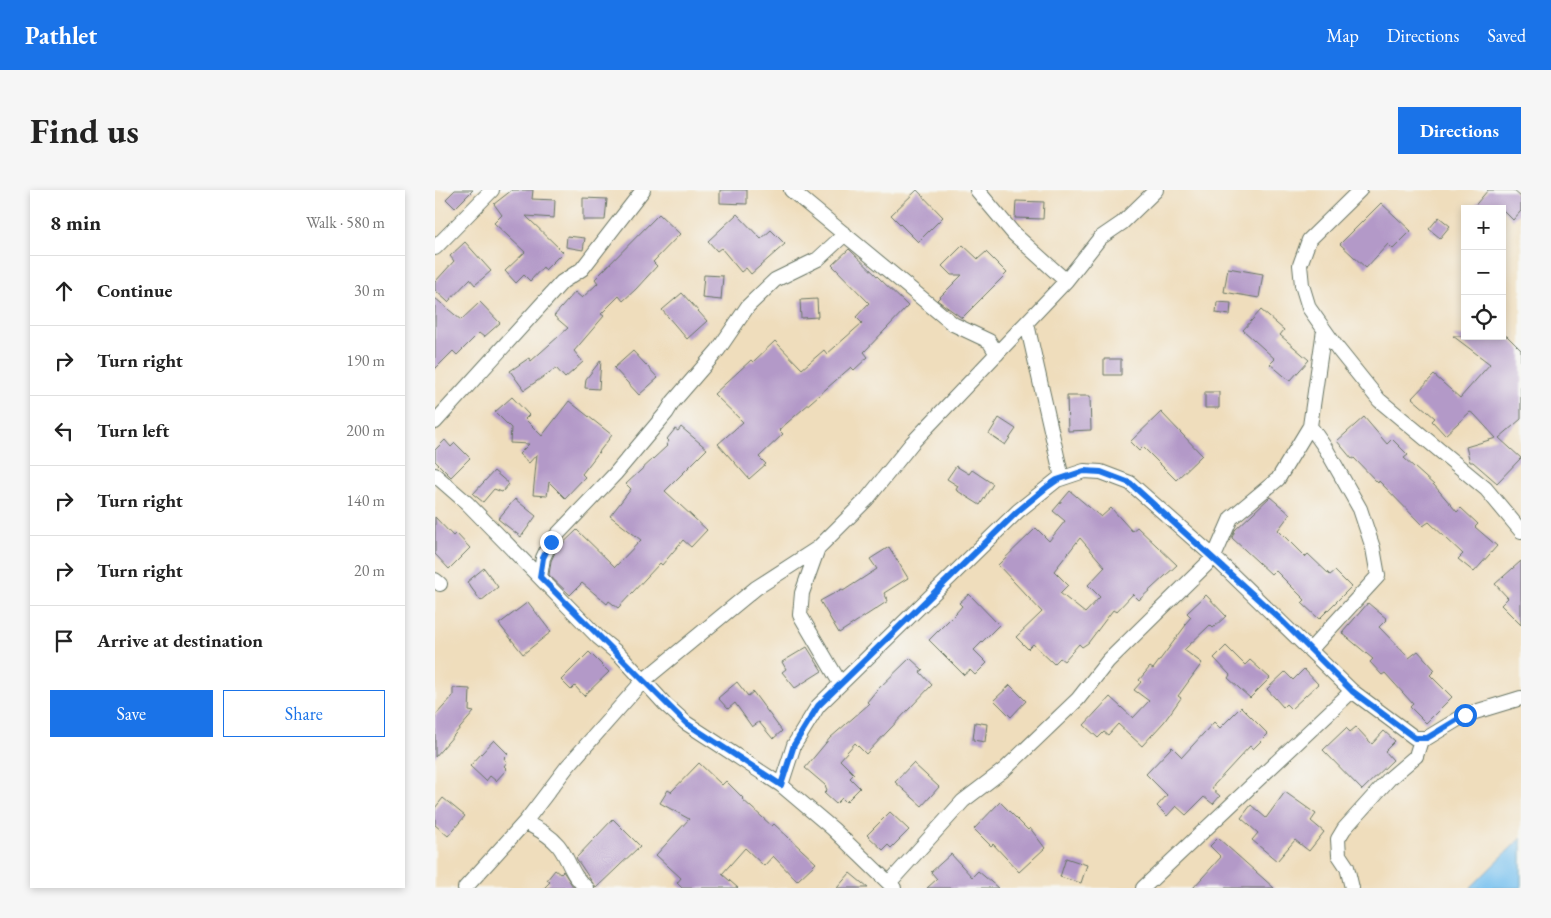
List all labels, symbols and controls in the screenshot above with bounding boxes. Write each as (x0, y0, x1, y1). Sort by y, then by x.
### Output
text: Pathlet (25, 20, 97, 51)
text: Map (1327, 24, 1359, 47)
text: Directions (1387, 24, 1459, 47)
text: Saved (1487, 24, 1526, 47)
button: Directions (1398, 107, 1521, 154)
text: Find us (30, 108, 139, 153)
map controls (1461, 205, 1506, 340)
button: + (1461, 205, 1506, 250)
text: 8 min (50, 209, 101, 236)
text: Walk · 580 m (306, 212, 385, 233)
button: − (1461, 250, 1506, 295)
icon: ahead (50, 277, 78, 305)
text: Continue (97, 278, 172, 303)
text: 30 m (354, 280, 385, 301)
button: locate (1461, 295, 1506, 340)
icon: right (50, 347, 78, 375)
text: Turn right (97, 348, 183, 373)
text: 190 m (346, 350, 385, 371)
icon: left (50, 417, 78, 445)
text: Turn left (97, 418, 169, 443)
text: 200 m (346, 420, 385, 441)
icon: right (50, 487, 78, 515)
text: Turn right (97, 488, 183, 513)
text: 140 m (346, 490, 385, 511)
route end (540, 531, 563, 554)
icon: right (50, 557, 78, 585)
text: Turn right (97, 558, 183, 583)
text: 20 m (354, 560, 385, 581)
icon: arrive (50, 627, 78, 655)
text: Arrive at destination (97, 628, 263, 653)
button: Save (50, 690, 213, 737)
button: Share (223, 690, 385, 737)
route start (1454, 704, 1477, 727)

